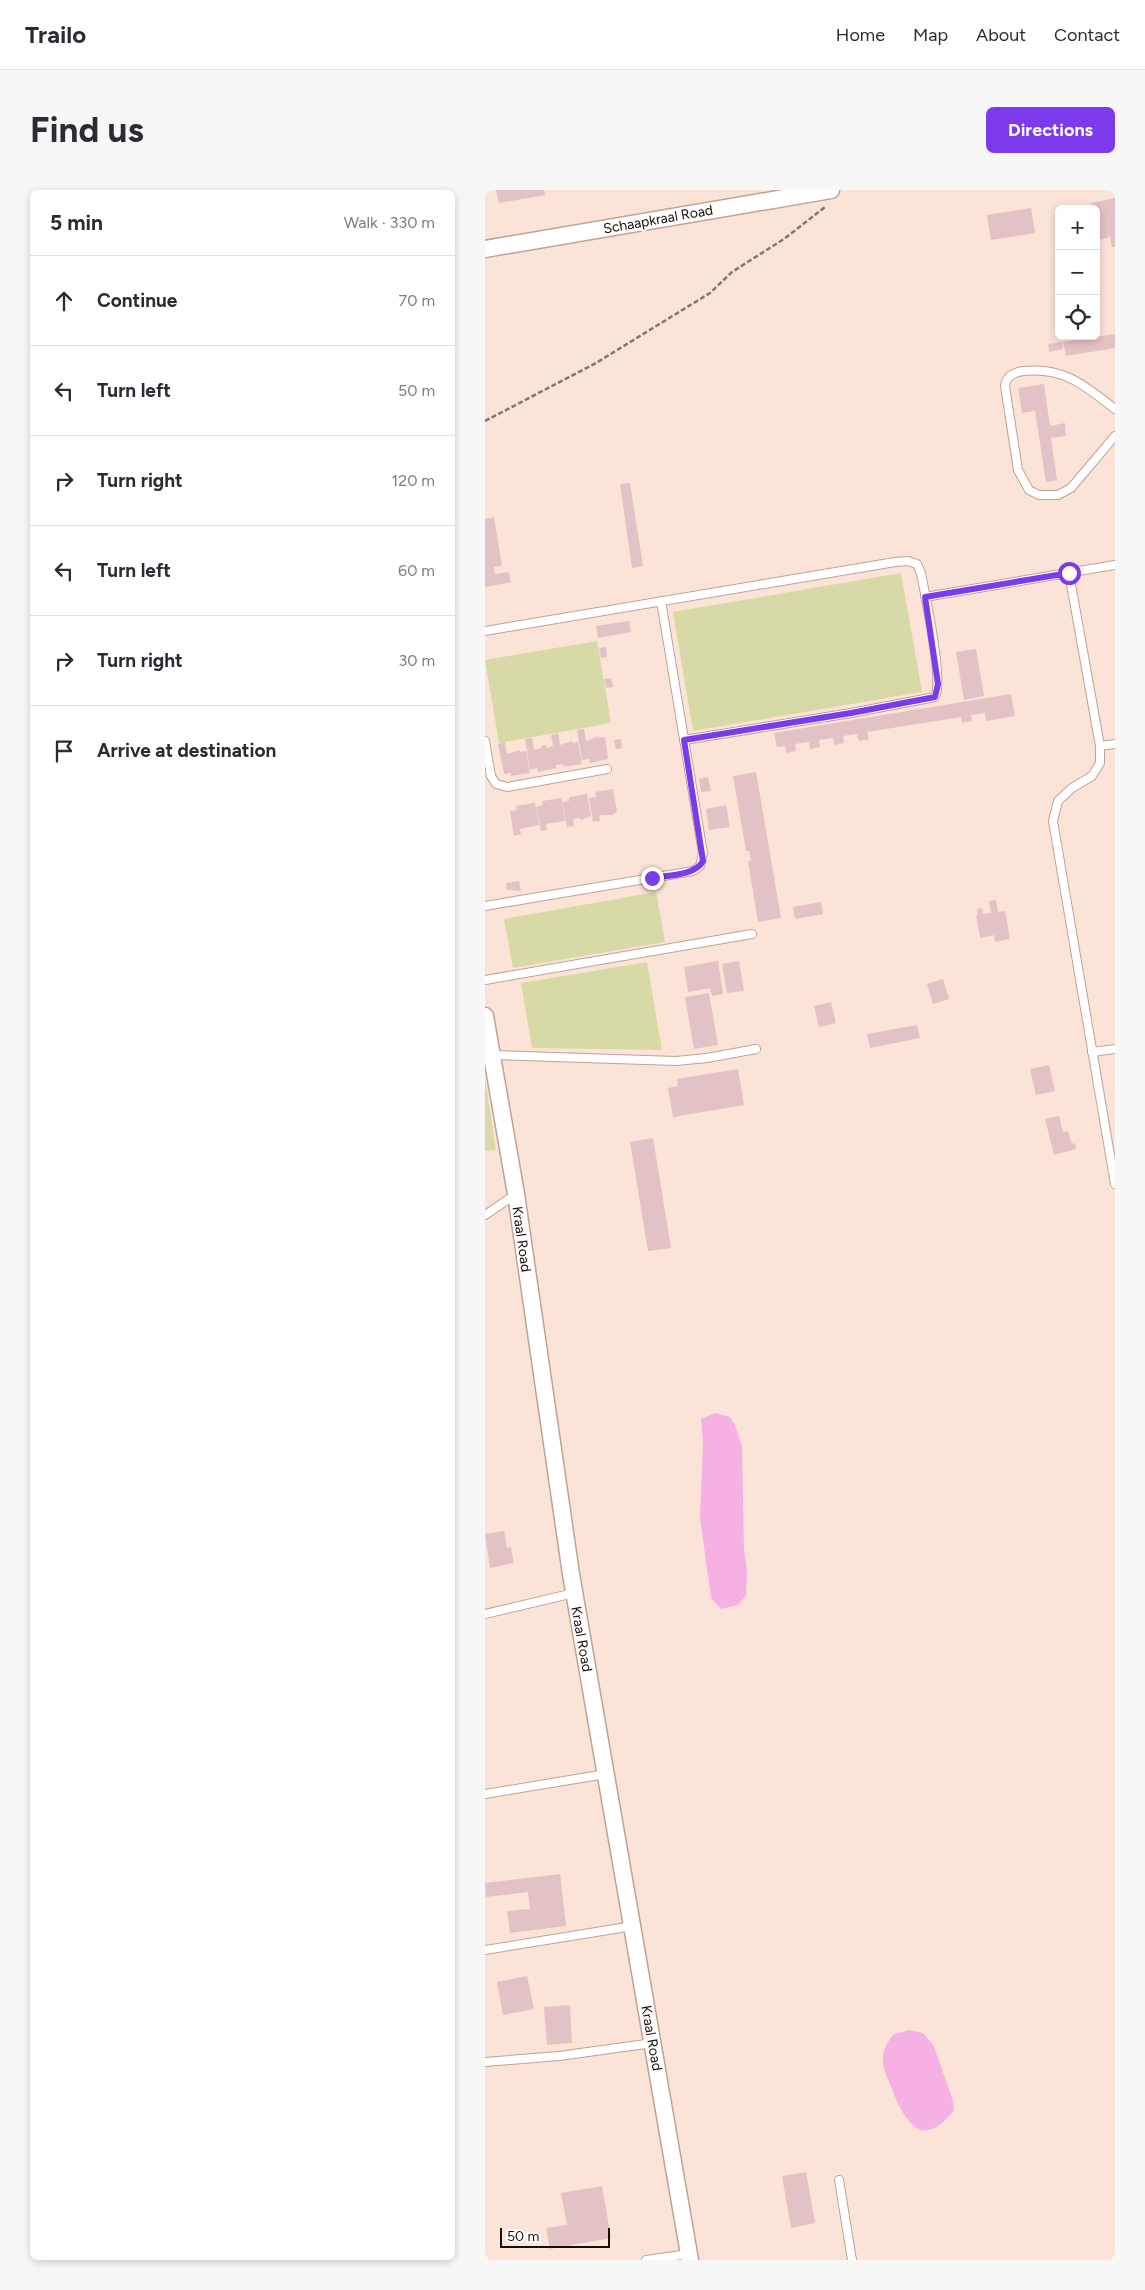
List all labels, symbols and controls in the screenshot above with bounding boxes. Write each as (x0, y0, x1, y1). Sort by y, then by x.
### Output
text: Trailo (25, 20, 86, 49)
text: Home (836, 24, 885, 46)
text: Map (913, 24, 948, 46)
text: About (976, 24, 1026, 46)
text: Contact (1054, 24, 1120, 46)
button: Directions (986, 107, 1115, 153)
text: Find us (30, 109, 144, 151)
street label: Schaapkraal Road (602, 201, 714, 238)
map controls (1055, 205, 1100, 340)
button: + (1055, 205, 1100, 250)
text: 5 min (50, 210, 103, 235)
text: Walk · 330 m (344, 213, 435, 232)
button: − (1055, 250, 1100, 295)
icon: ahead (50, 287, 78, 315)
text: Continue (97, 289, 177, 312)
text: 70 m (399, 291, 435, 310)
button: locate (1055, 295, 1100, 340)
icon: left (50, 377, 78, 405)
text: Turn left (97, 379, 171, 402)
text: 50 m (398, 381, 435, 400)
icon: right (50, 467, 78, 495)
text: Turn right (97, 469, 183, 492)
text: 120 m (392, 471, 435, 490)
icon: left (50, 557, 78, 585)
text: Turn left (97, 559, 171, 582)
text: 60 m (398, 561, 435, 580)
route start (1058, 562, 1081, 585)
icon: right (50, 647, 78, 675)
text: Turn right (97, 649, 183, 672)
text: 30 m (398, 651, 435, 670)
icon: arrive (50, 737, 78, 765)
text: Arrive at destination (97, 739, 276, 762)
route end (641, 867, 664, 890)
street label: Kraal Road (508, 1205, 535, 1273)
street label: Kraal Road (567, 1605, 596, 1673)
street label: Kraal Road (637, 2004, 666, 2072)
scale bar (500, 2225, 610, 2248)
text: 50 m (507, 2228, 539, 2245)

